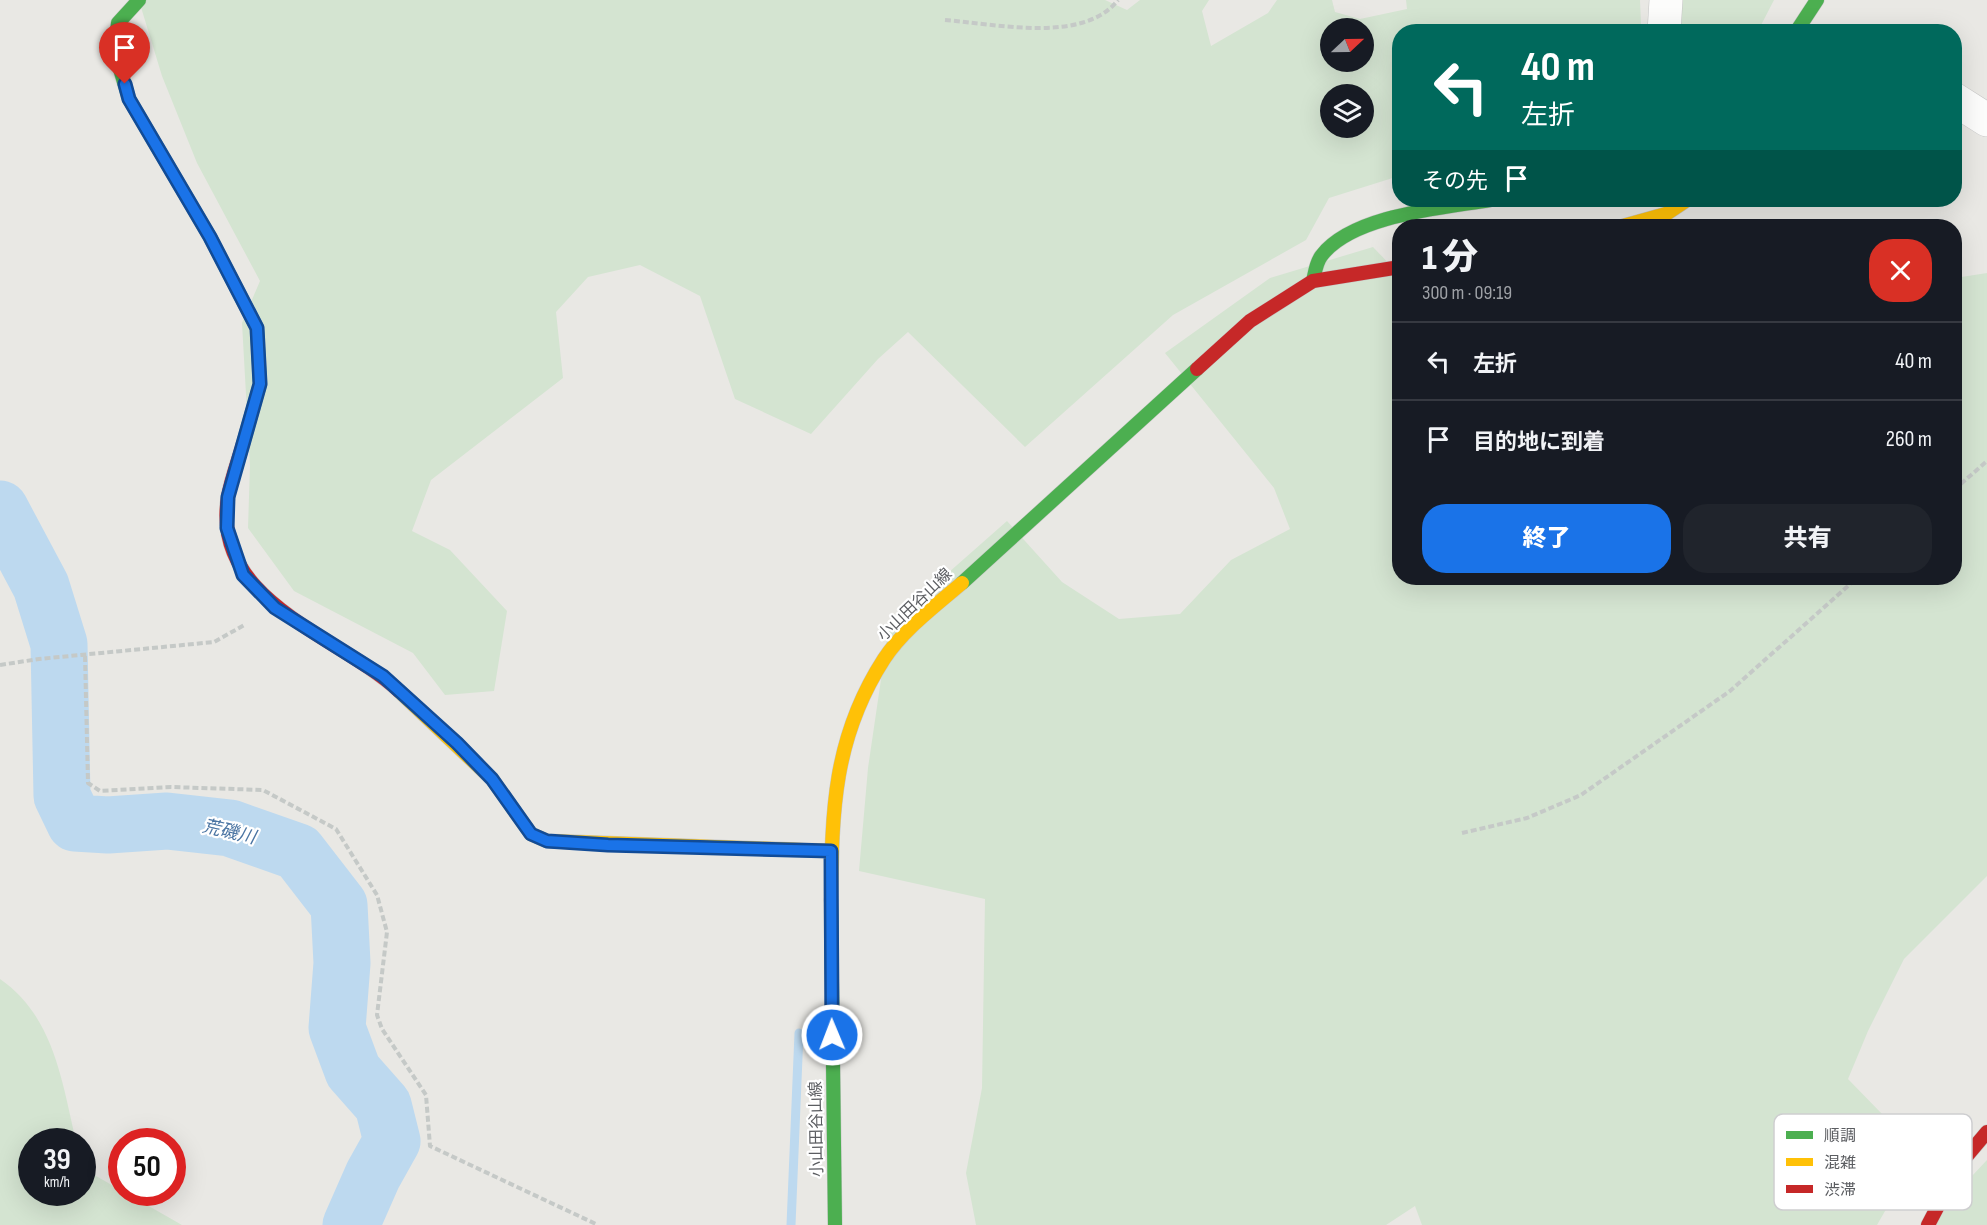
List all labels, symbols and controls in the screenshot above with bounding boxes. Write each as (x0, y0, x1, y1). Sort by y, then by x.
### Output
north arrow (1320, 18, 1374, 72)
map controls (1320, 18, 1374, 138)
pin (99, 22, 150, 84)
icon: arrive (108, 31, 141, 64)
text: 40 m (1521, 42, 1595, 93)
icon: left (1422, 48, 1500, 126)
button: layers (1320, 84, 1374, 138)
text: 左折 (1521, 100, 1575, 132)
icon: arrive (1500, 162, 1533, 195)
text: その先 (1422, 168, 1488, 195)
text: 1 分 (1422, 237, 1478, 280)
button: close (1869, 239, 1932, 302)
text: 300 m · 09:19 (1422, 281, 1512, 305)
icon: left (1422, 345, 1455, 378)
text: 40 m (1895, 348, 1932, 375)
text: 左折 (1473, 351, 1517, 378)
icon: arrive (1422, 423, 1455, 456)
text: 260 m (1886, 426, 1932, 453)
text: 目的地に到着 (1473, 429, 1605, 456)
button: 終了 (1422, 504, 1671, 573)
button: 共有 (1683, 504, 1932, 573)
street label: 小山田谷山線 (874, 565, 956, 645)
water label: 荒磯川 (200, 816, 260, 849)
position arrow (800, 1003, 864, 1067)
street label: 小山田谷山線 (807, 1081, 827, 1177)
legend (1774, 1114, 1972, 1210)
text: 順調 (1824, 1127, 1856, 1146)
speed limit sign: 50 (108, 1128, 186, 1206)
text: 39 (43, 1142, 71, 1178)
text: 混雑 (1824, 1154, 1856, 1173)
text: km/h (44, 1173, 70, 1192)
text: 渋滞 (1824, 1181, 1856, 1200)

